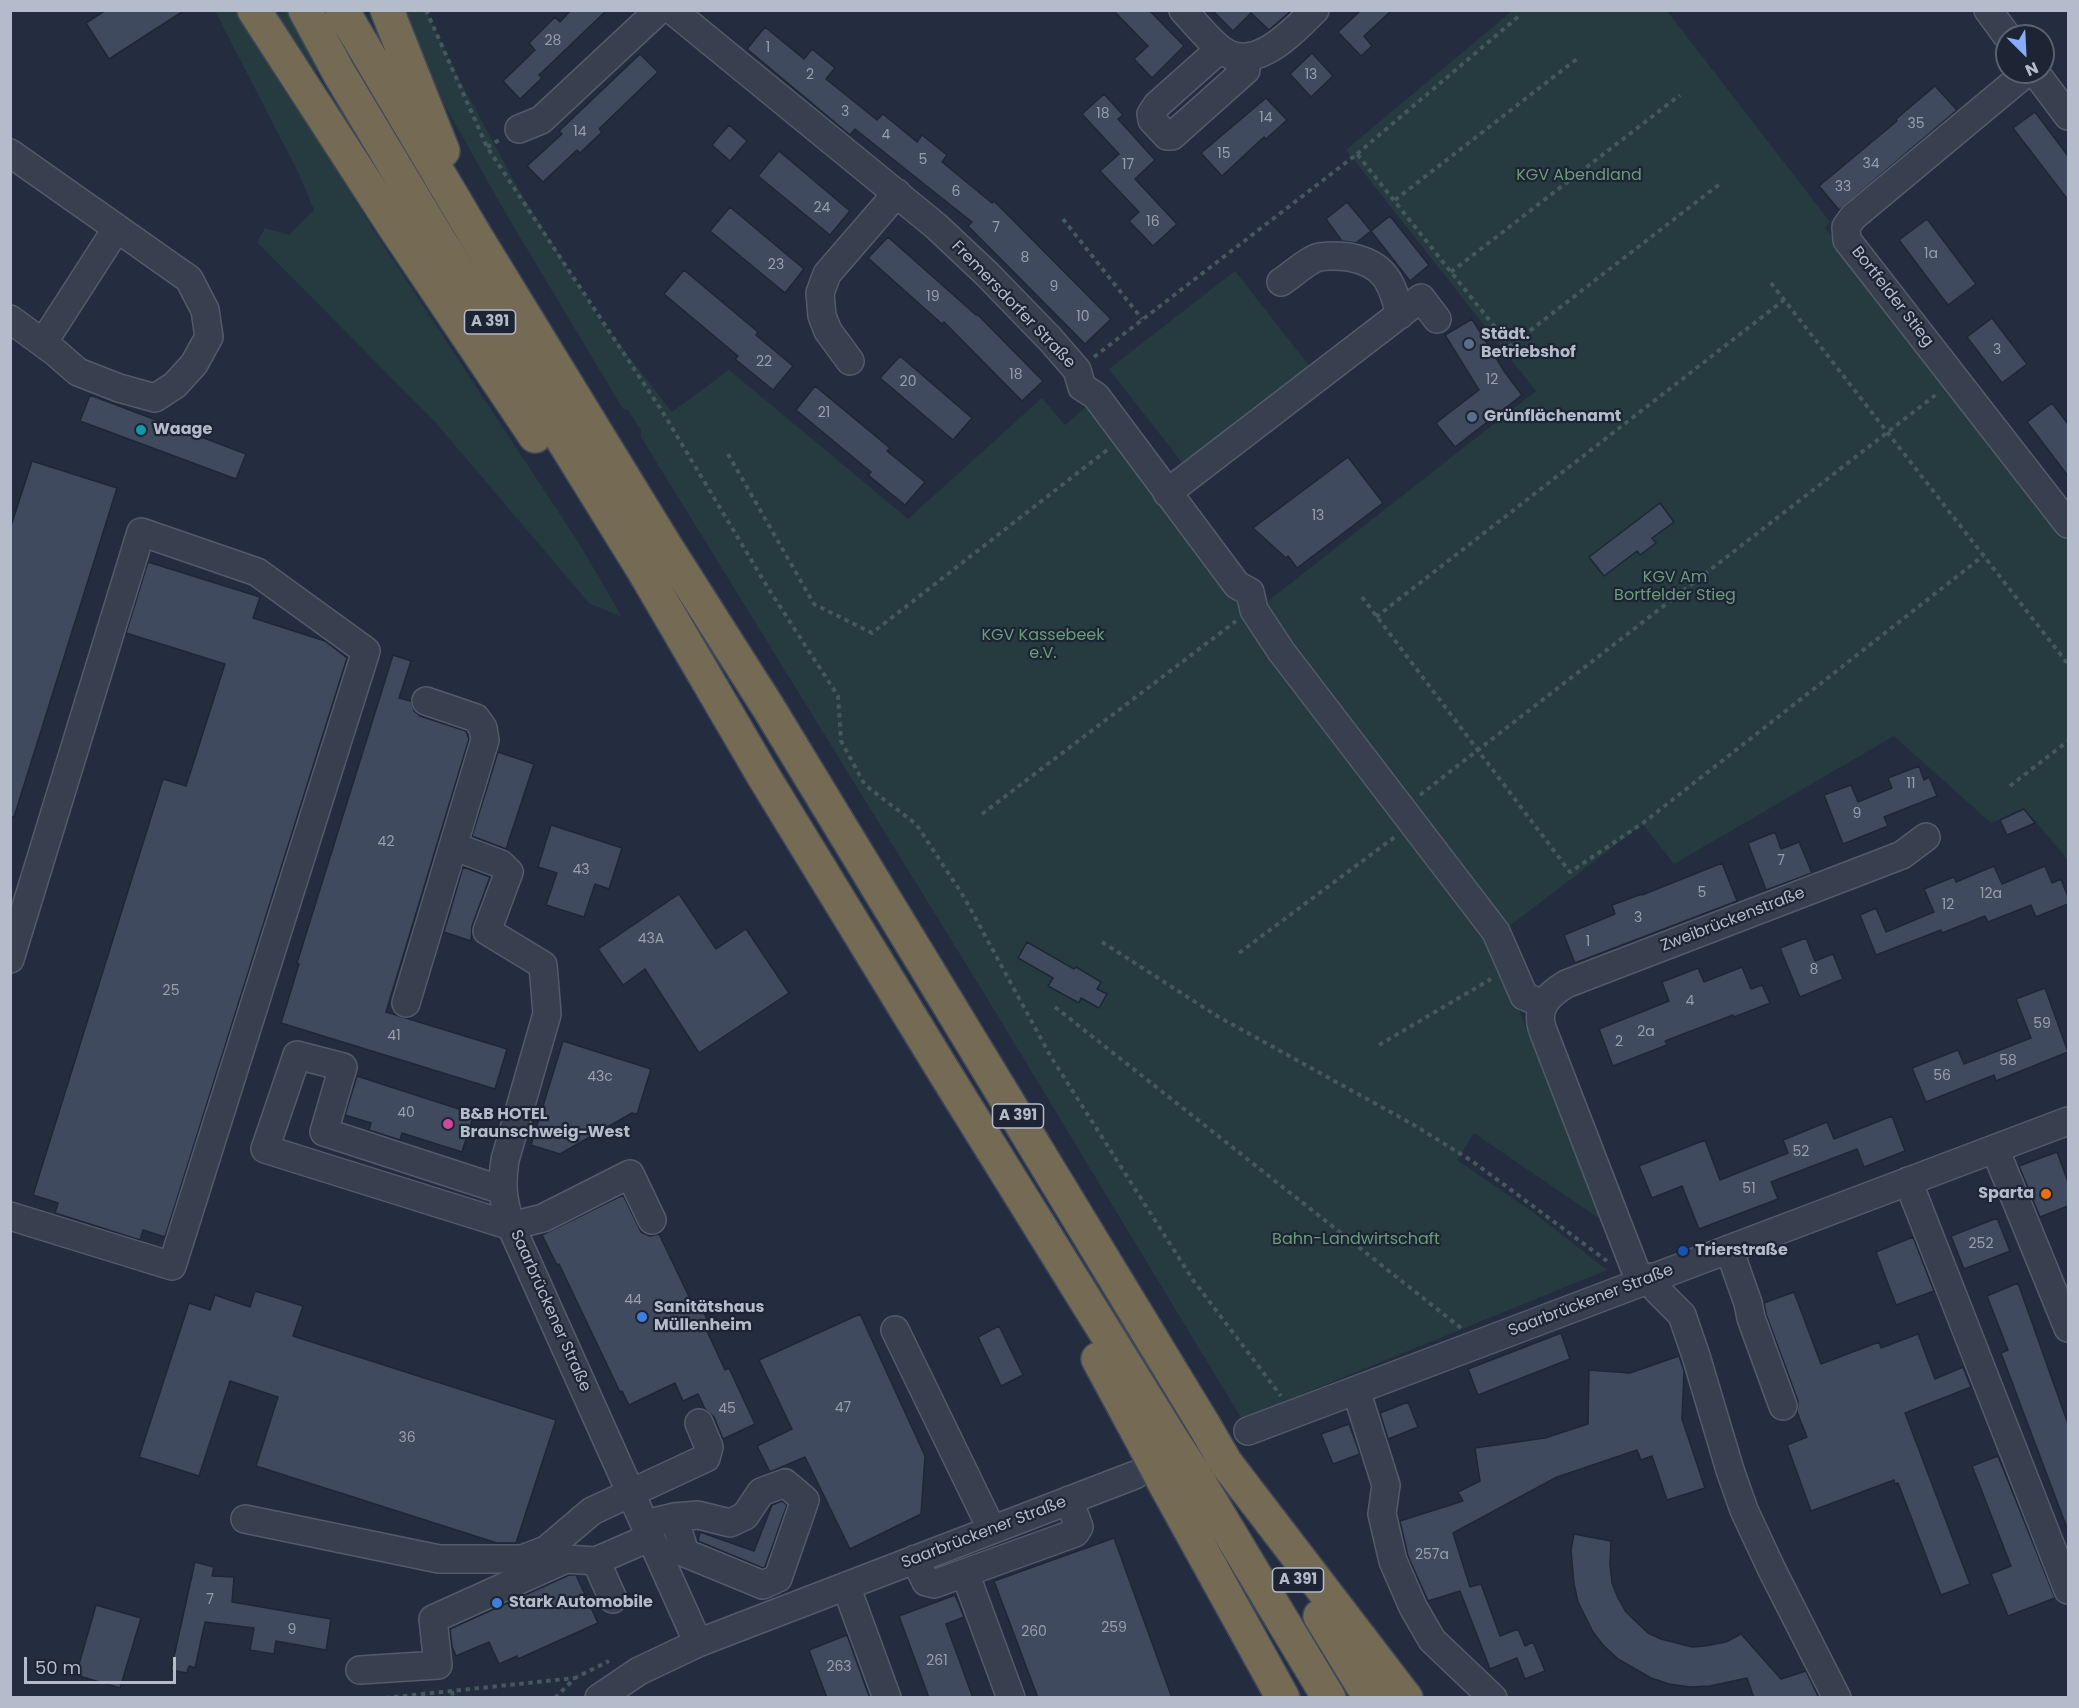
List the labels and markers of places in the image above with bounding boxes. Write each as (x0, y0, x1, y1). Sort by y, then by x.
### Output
place label: Städt. Betriebshof (1481, 325, 1576, 363)
marker: Städt. Betriebshof (1462, 337, 1476, 351)
place label: Grünflächenamt (1484, 407, 1621, 427)
marker: Grünflächenamt (1465, 410, 1479, 424)
place label: Waage (153, 420, 212, 440)
marker: Waage (134, 423, 148, 437)
place label: B&B HOTEL Braunschweig-West (460, 1105, 630, 1143)
marker: B&B HOTEL Braunschweig-West (441, 1117, 455, 1131)
place label: Sparta (1978, 1184, 2034, 1204)
marker: Sparta (2039, 1187, 2053, 1201)
place label: Trierstraße (1695, 1241, 1788, 1261)
marker: Trierstraße (1676, 1244, 1690, 1258)
place label: Sanitätshaus Müllenheim (654, 1298, 764, 1336)
marker: Sanitätshaus Müllenheim (635, 1310, 649, 1324)
place label: Stark Automobile (509, 1593, 653, 1613)
marker: Stark Automobile (490, 1596, 504, 1610)

